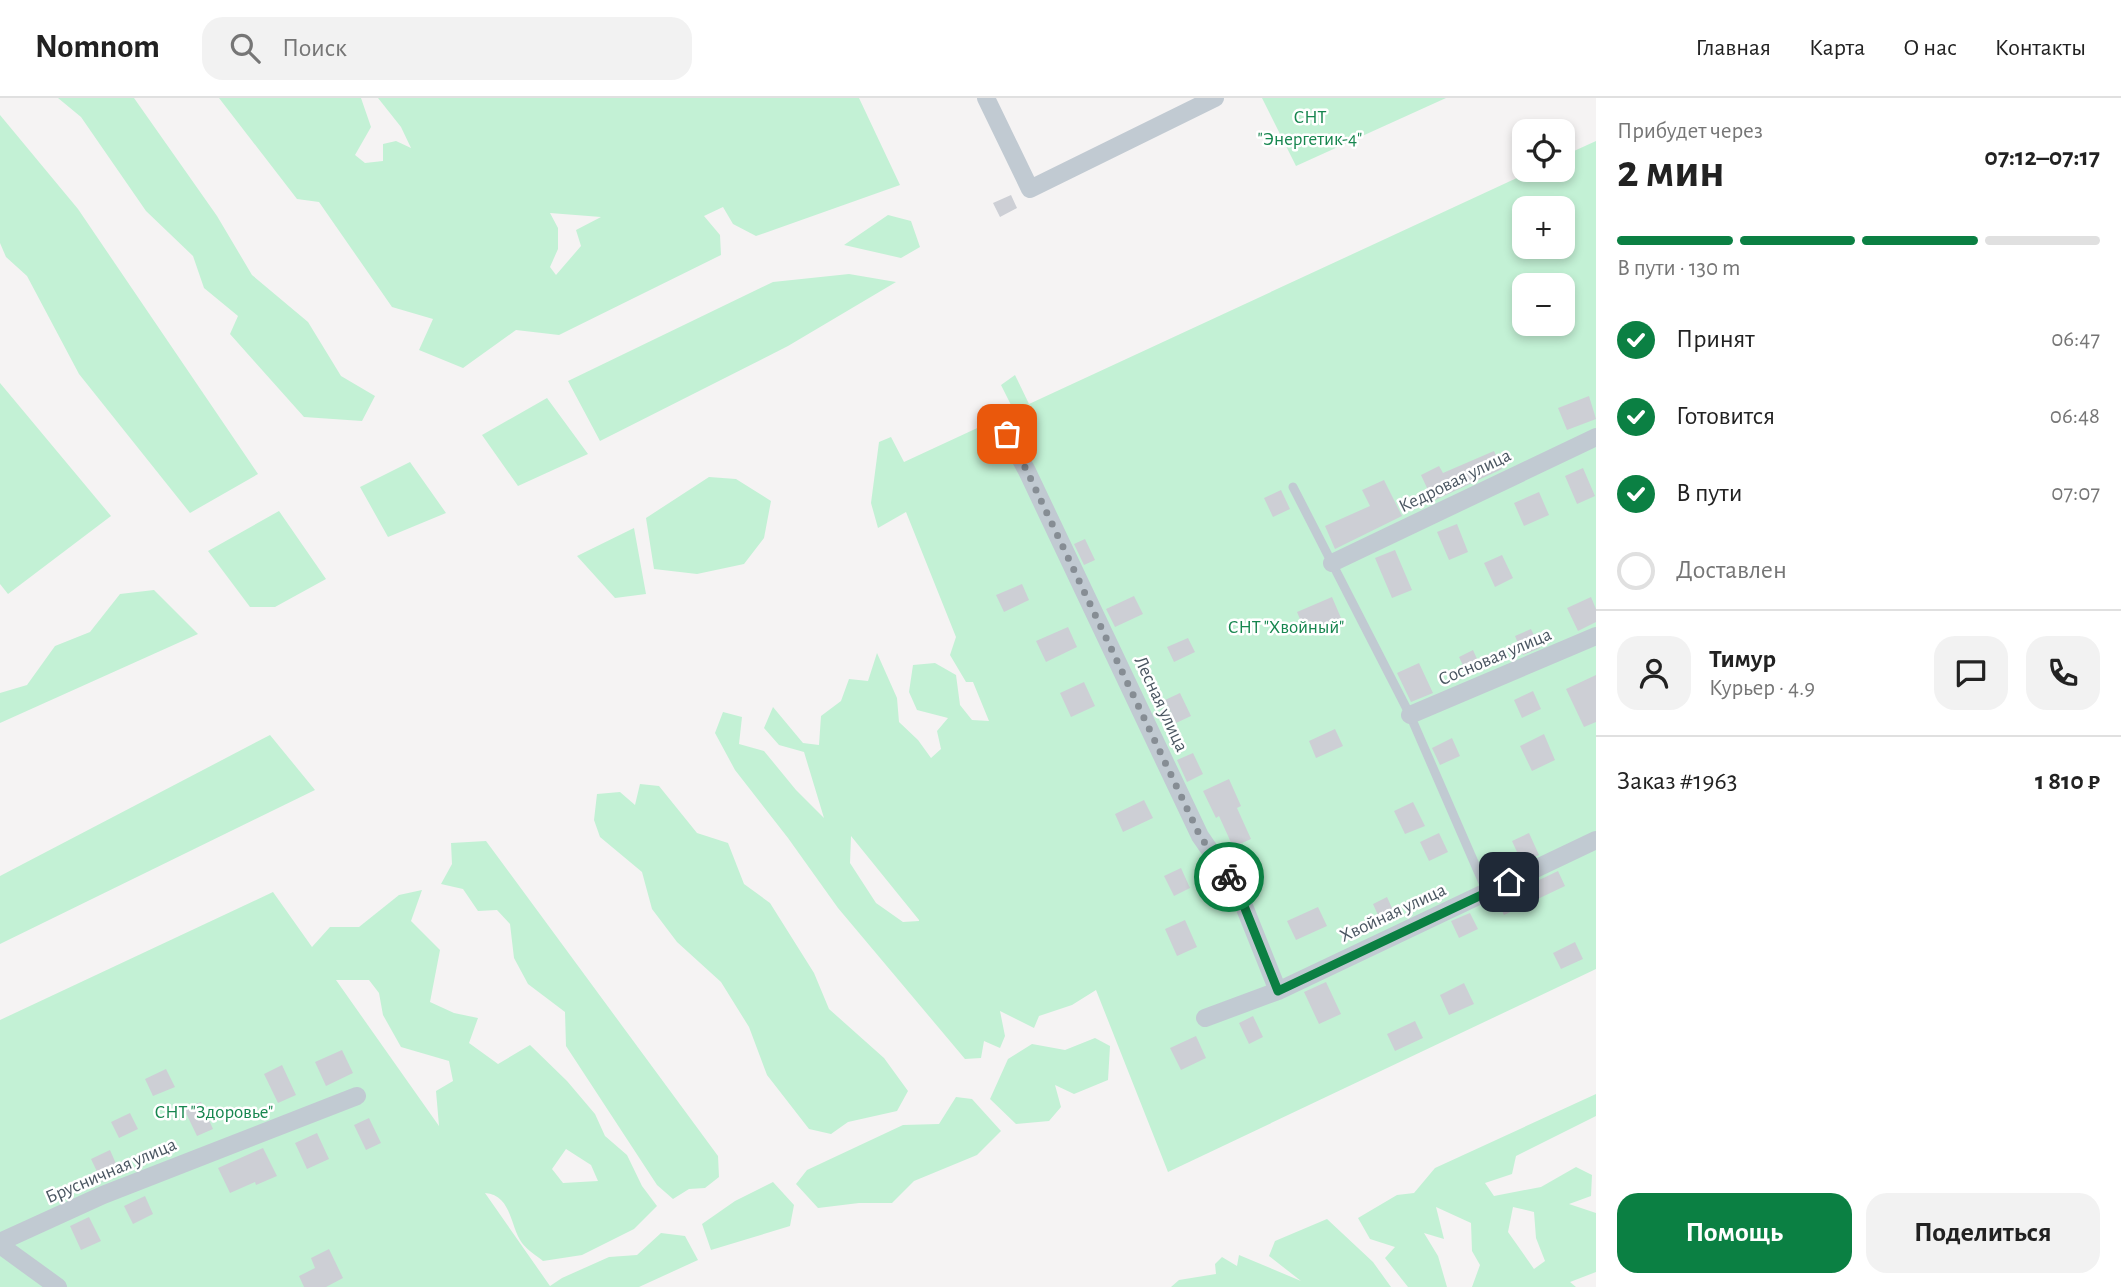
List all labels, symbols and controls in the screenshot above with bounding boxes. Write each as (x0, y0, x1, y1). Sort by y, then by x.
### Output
search box (202, 17, 692, 80)
icon: search (226, 29, 264, 67)
text: Nomnom (35, 31, 160, 64)
text: Поиск (282, 35, 347, 61)
text: Главная (1696, 36, 1771, 60)
text: Карта (1809, 36, 1865, 60)
text: О нас (1903, 36, 1957, 60)
text: Контакты (1995, 36, 2086, 60)
park label: СНТ "Энергетик-4" (1258, 108, 1362, 149)
map controls (1512, 119, 1575, 336)
button: locate (1512, 119, 1575, 182)
text: Прибудет через (1617, 120, 1763, 143)
text: 07:12–07:17 (1984, 144, 2100, 170)
text: 2 мин (1617, 149, 1725, 195)
button: + (1512, 196, 1575, 259)
text: В пути · 130 m (1617, 257, 1740, 280)
button: − (1512, 273, 1575, 336)
icon: check (1617, 321, 1655, 359)
text: Принят (1676, 326, 1755, 352)
text: 06:47 (2051, 328, 2100, 351)
icon: check (1617, 398, 1655, 436)
text: Готовится (1676, 403, 1775, 429)
pin (977, 404, 1037, 464)
text: 06:48 (2050, 405, 2100, 428)
icon: bag (988, 415, 1026, 453)
street label: Кедровая улица (1396, 446, 1514, 516)
icon: check (1617, 475, 1655, 513)
text: В пути (1676, 480, 1742, 506)
text: 07:07 (2051, 482, 2100, 505)
text: Доставлен (1676, 557, 1787, 583)
park label: СНТ "Хвойный" (1228, 618, 1344, 637)
street label: Сосновая улица (1436, 625, 1555, 689)
button: person (1617, 636, 1691, 710)
button: chat (1934, 636, 2008, 710)
button: phone (2026, 636, 2100, 710)
text: Тимур (1709, 646, 1776, 672)
street label: Лесная улица (1131, 653, 1192, 755)
text: Курьер · 4.9 (1709, 677, 1815, 700)
text: Заказ #1963 (1617, 768, 1737, 794)
text: 1 810 ₽ (2035, 768, 2100, 794)
courier (1194, 842, 1264, 912)
pin (1479, 852, 1539, 912)
icon: bike (1210, 858, 1248, 896)
icon: home (1490, 863, 1528, 901)
street label: Хвойная улица (1337, 880, 1449, 946)
park label: СНТ "Здоровье" (155, 1103, 273, 1122)
street label: Брусничная улица (43, 1135, 180, 1207)
button: Помощь (1617, 1193, 1852, 1273)
button: Поделиться (1866, 1193, 2100, 1273)

